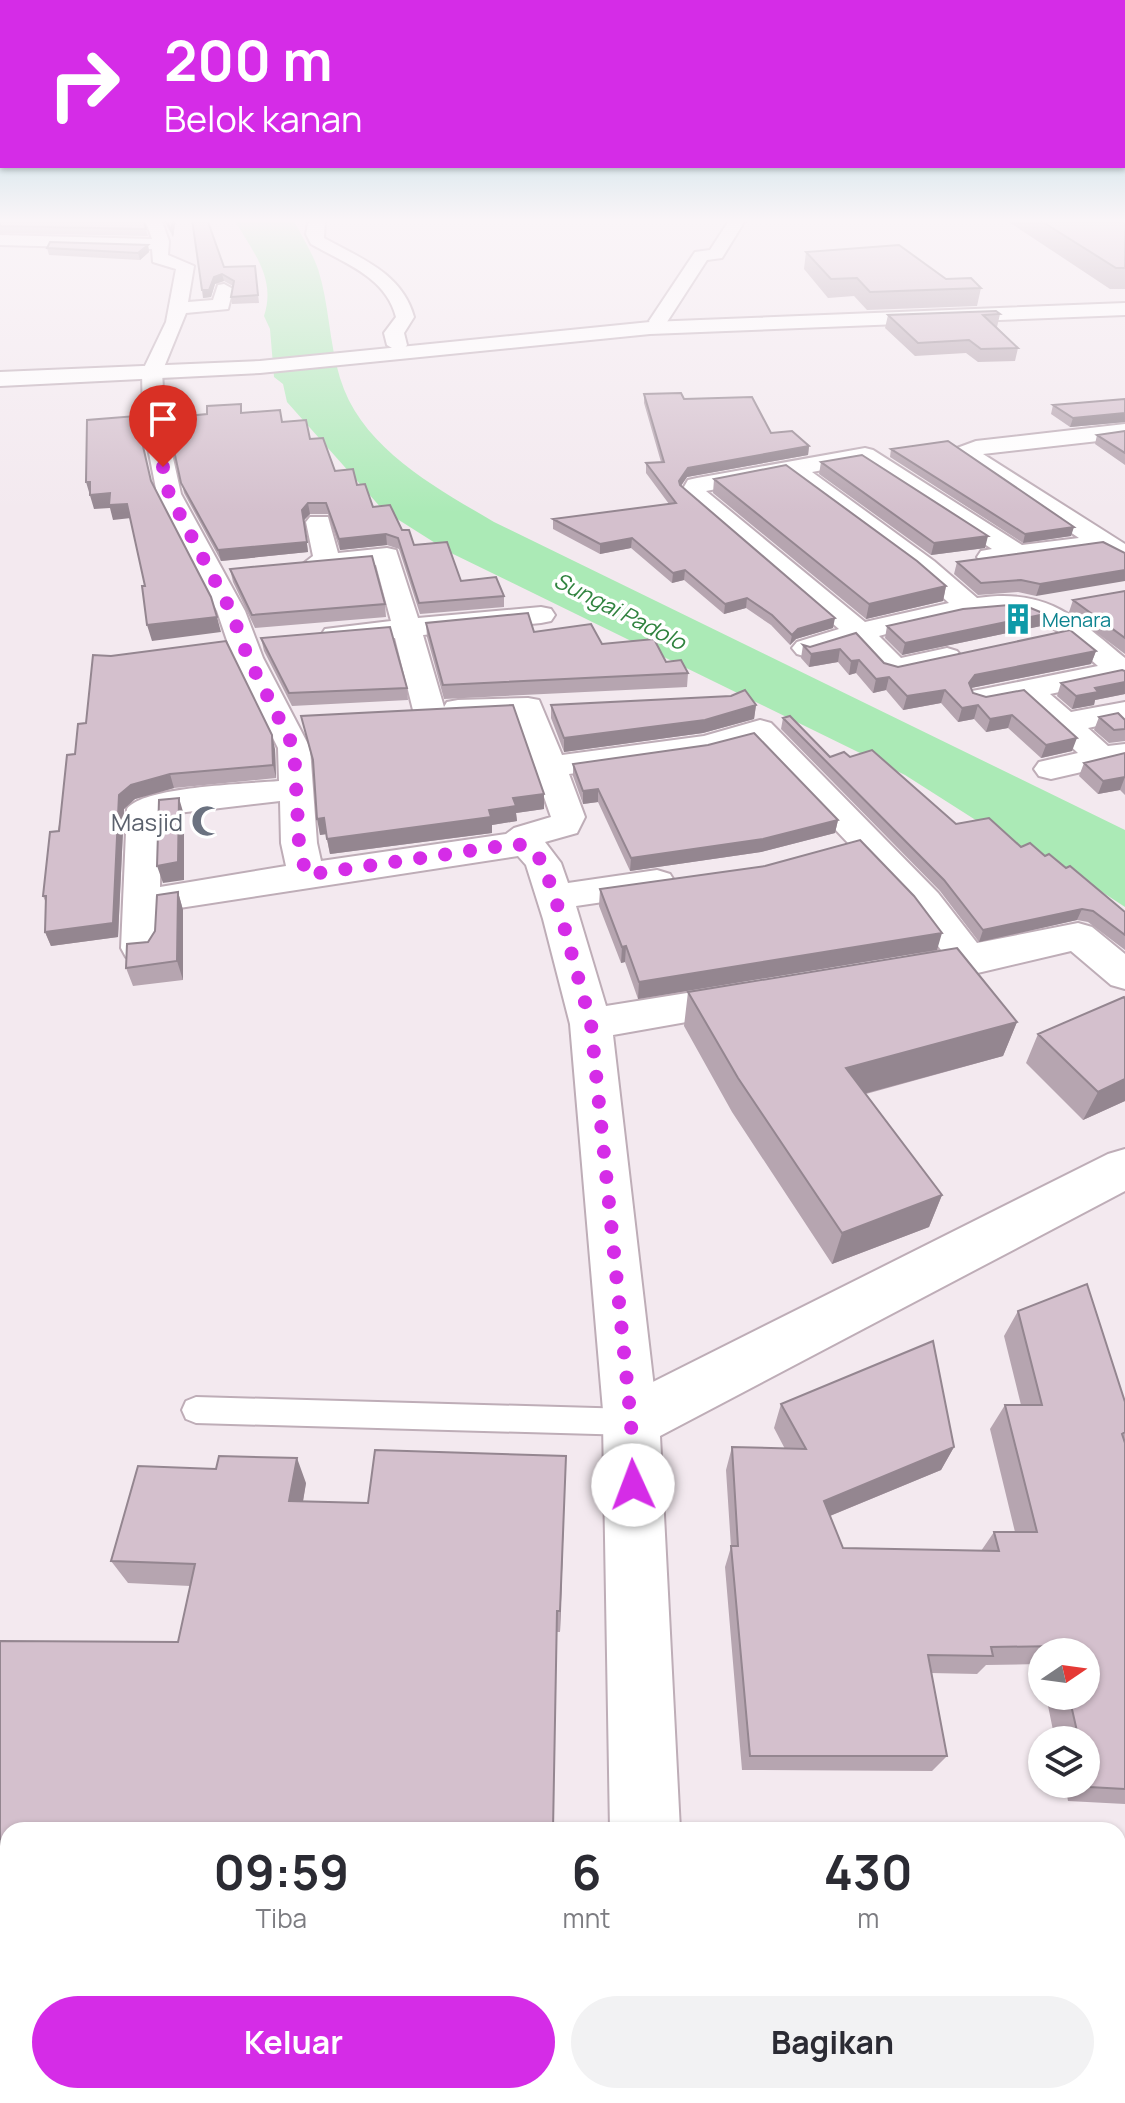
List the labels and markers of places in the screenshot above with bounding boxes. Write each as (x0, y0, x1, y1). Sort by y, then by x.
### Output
pin (129, 385, 197, 467)
building icon: Menara (1001, 602, 1035, 636)
place label: Menara (1042, 606, 1111, 633)
mosque icon: Masjid (190, 804, 224, 838)
place label: Masjid (111, 805, 183, 838)

